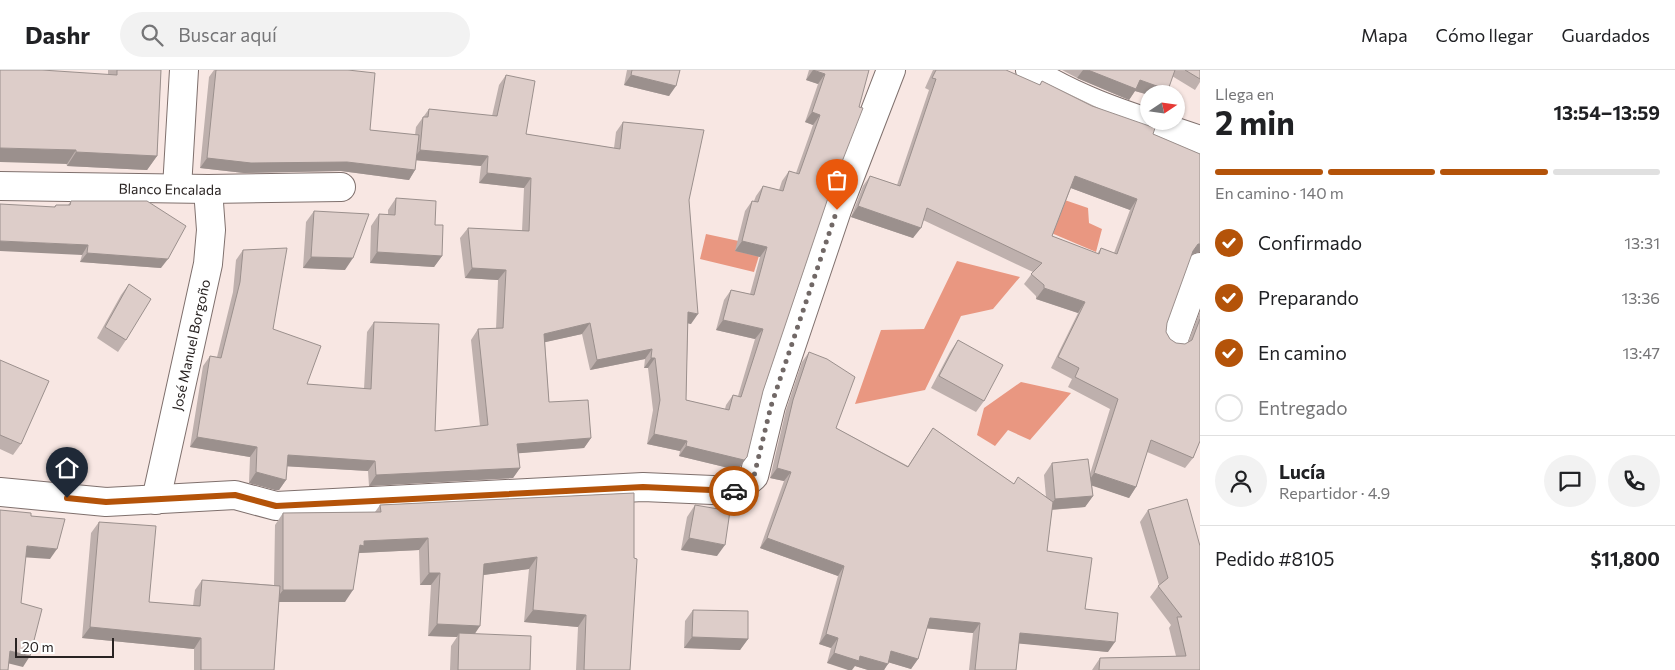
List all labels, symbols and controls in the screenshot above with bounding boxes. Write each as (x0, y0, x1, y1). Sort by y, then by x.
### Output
search box (120, 12, 470, 57)
text: Dashr (25, 20, 90, 49)
icon: search (138, 21, 166, 49)
text: Buscar aquí (178, 23, 277, 46)
text: Mapa (1361, 24, 1408, 46)
text: Cómo llegar (1436, 24, 1533, 46)
text: Guardados (1561, 24, 1650, 46)
text: Llega en (1215, 84, 1274, 103)
north arrow (1140, 85, 1185, 130)
map controls (1140, 85, 1185, 130)
text: 13:54–13:59 (1553, 101, 1660, 124)
text: 2 min (1215, 102, 1295, 142)
pin (816, 159, 858, 210)
icon: bag (823, 166, 851, 194)
street label: Blanco Encalada (118, 179, 222, 198)
text: En camino · 140 m (1215, 183, 1344, 202)
icon: check (1215, 229, 1243, 257)
text: Confirmado (1258, 231, 1362, 254)
text: 13:31 (1624, 233, 1660, 252)
street label: José Manuel Borgoño (167, 277, 213, 412)
icon: check (1215, 284, 1243, 312)
text: Preparando (1258, 286, 1359, 309)
text: 13:36 (1621, 288, 1660, 307)
icon: check (1215, 339, 1243, 367)
text: En camino (1258, 341, 1347, 364)
text: 13:47 (1623, 343, 1660, 362)
text: Entregado (1258, 396, 1348, 419)
pin (46, 447, 88, 498)
icon: home (53, 454, 81, 482)
button: person (1215, 455, 1267, 507)
button: chat (1544, 455, 1596, 507)
button: phone (1608, 455, 1660, 507)
text: Lucía (1279, 460, 1325, 483)
courier (709, 466, 759, 516)
icon: car (720, 477, 748, 505)
text: Repartidor · 4.9 (1279, 483, 1390, 502)
text: Pedido #8105 (1215, 547, 1334, 570)
text: $11,800 (1590, 547, 1660, 570)
scale bar (15, 635, 114, 658)
text: 20 m (22, 638, 54, 655)

